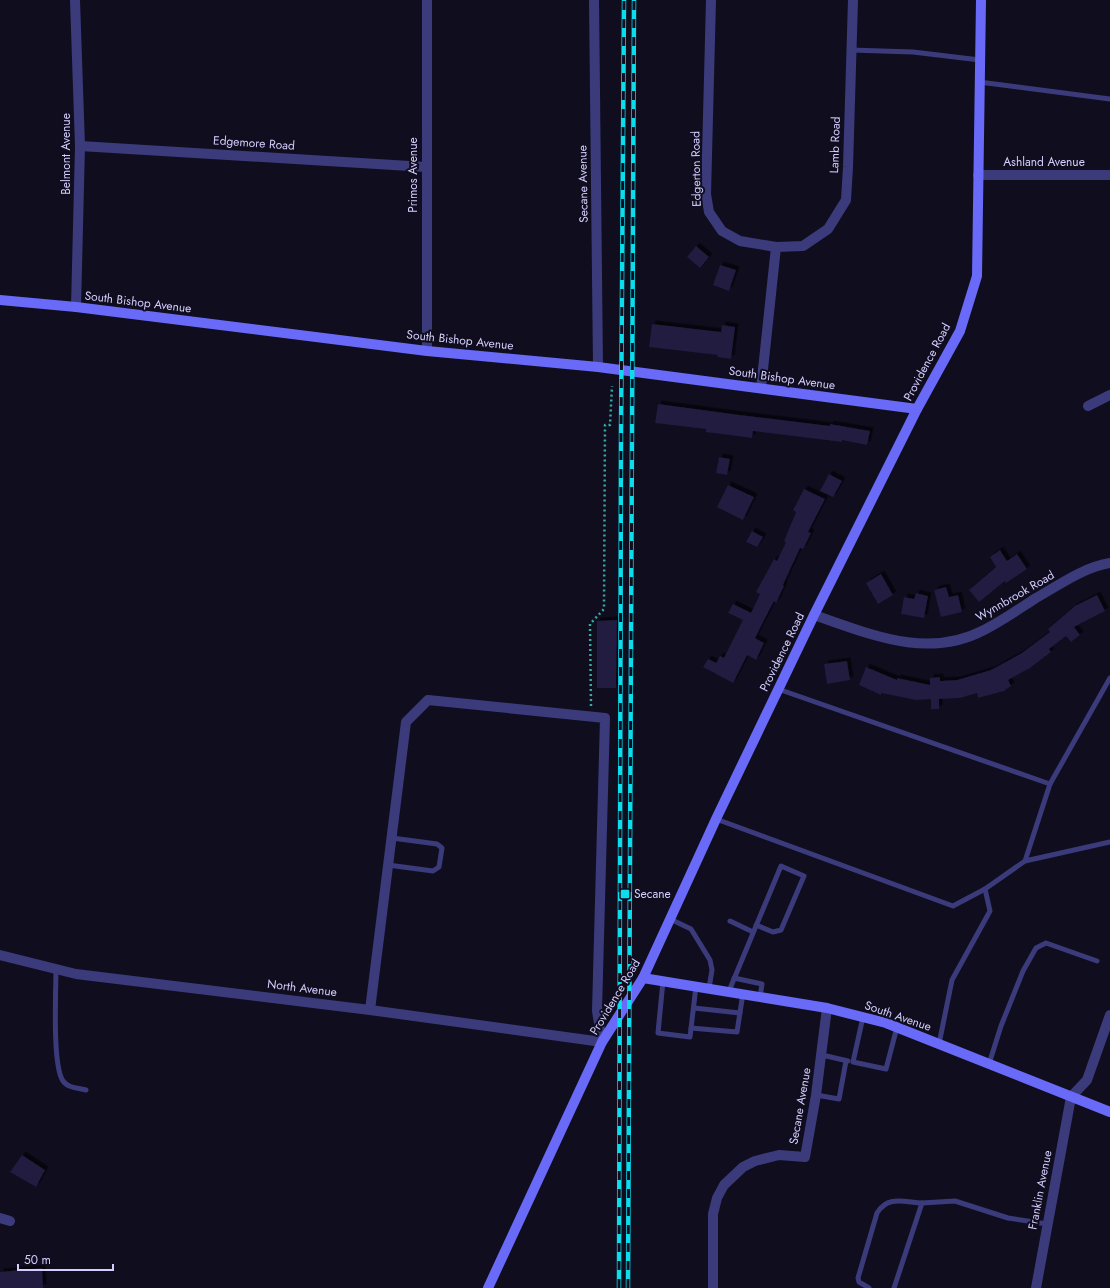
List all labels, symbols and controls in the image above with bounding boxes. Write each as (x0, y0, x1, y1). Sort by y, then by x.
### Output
street label: Belmont Avenue (57, 113, 75, 195)
street label: Lamb Road (825, 116, 845, 174)
street label: Edgemore Road (212, 131, 296, 155)
street label: Edgerton Road (686, 131, 706, 207)
street label: Primos Avenue (404, 137, 422, 213)
street label: Secane Avenue (573, 145, 593, 223)
street label: Ashland Avenue (1003, 153, 1085, 171)
street label: South Bishop Avenue (84, 287, 192, 317)
street label: Providence Road (899, 320, 955, 404)
street label: South Bishop Avenue (406, 325, 514, 355)
street label: South Bishop Avenue (727, 362, 837, 394)
street label: Wynnbrook Road (972, 566, 1058, 626)
street label: Providence Road (755, 610, 809, 694)
place label: Secane (634, 885, 671, 903)
marker: Secane (619, 888, 631, 900)
street label: Providence Road (585, 956, 645, 1038)
street label: North Avenue (266, 975, 338, 1001)
street label: South Avenue (862, 996, 934, 1036)
street label: Secane Avenue (784, 1066, 816, 1146)
street label: Franklin Avenue (1023, 1149, 1057, 1231)
scale bar (18, 1246, 113, 1272)
text: 50 m (24, 1251, 51, 1269)

